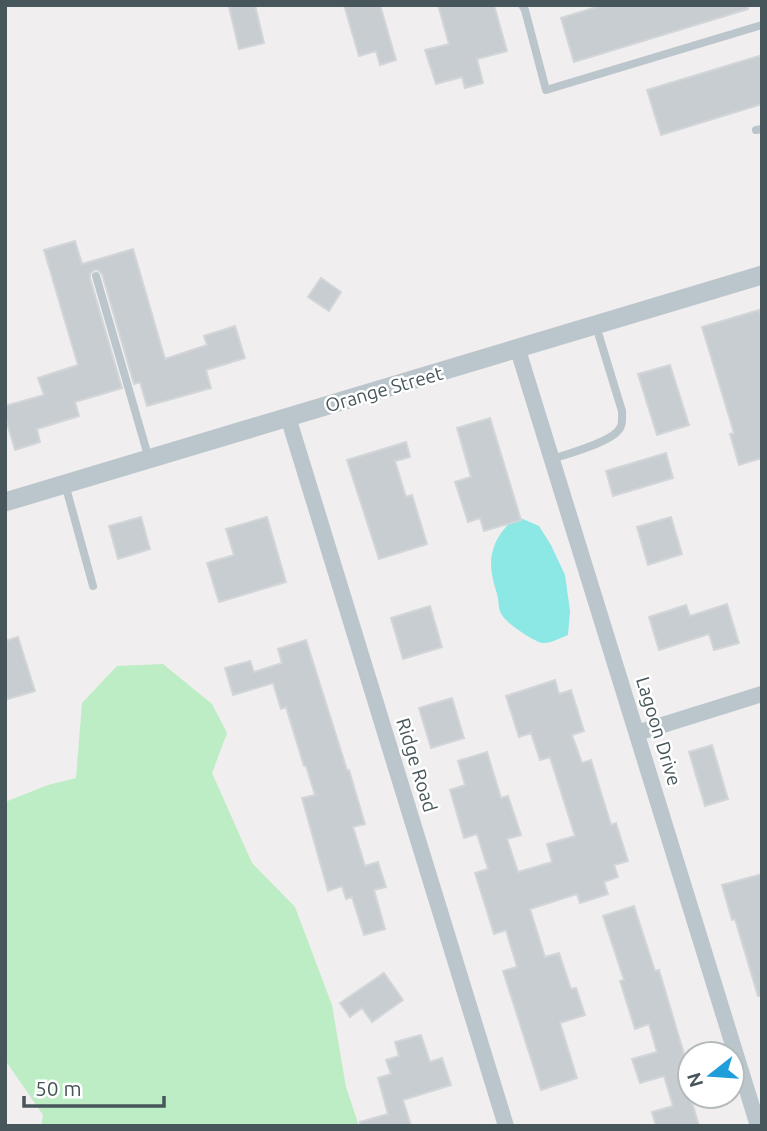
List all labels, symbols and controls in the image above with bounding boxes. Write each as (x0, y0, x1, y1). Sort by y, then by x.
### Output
street label: Orange Street (323, 362, 446, 416)
street label: Lagoon Drive (632, 674, 686, 788)
street label: Ridge Road (392, 715, 442, 815)
north arrow (676, 1040, 746, 1110)
scale bar (24, 1064, 164, 1108)
text: N (682, 1070, 707, 1090)
text: 50 m (35, 1076, 82, 1100)

